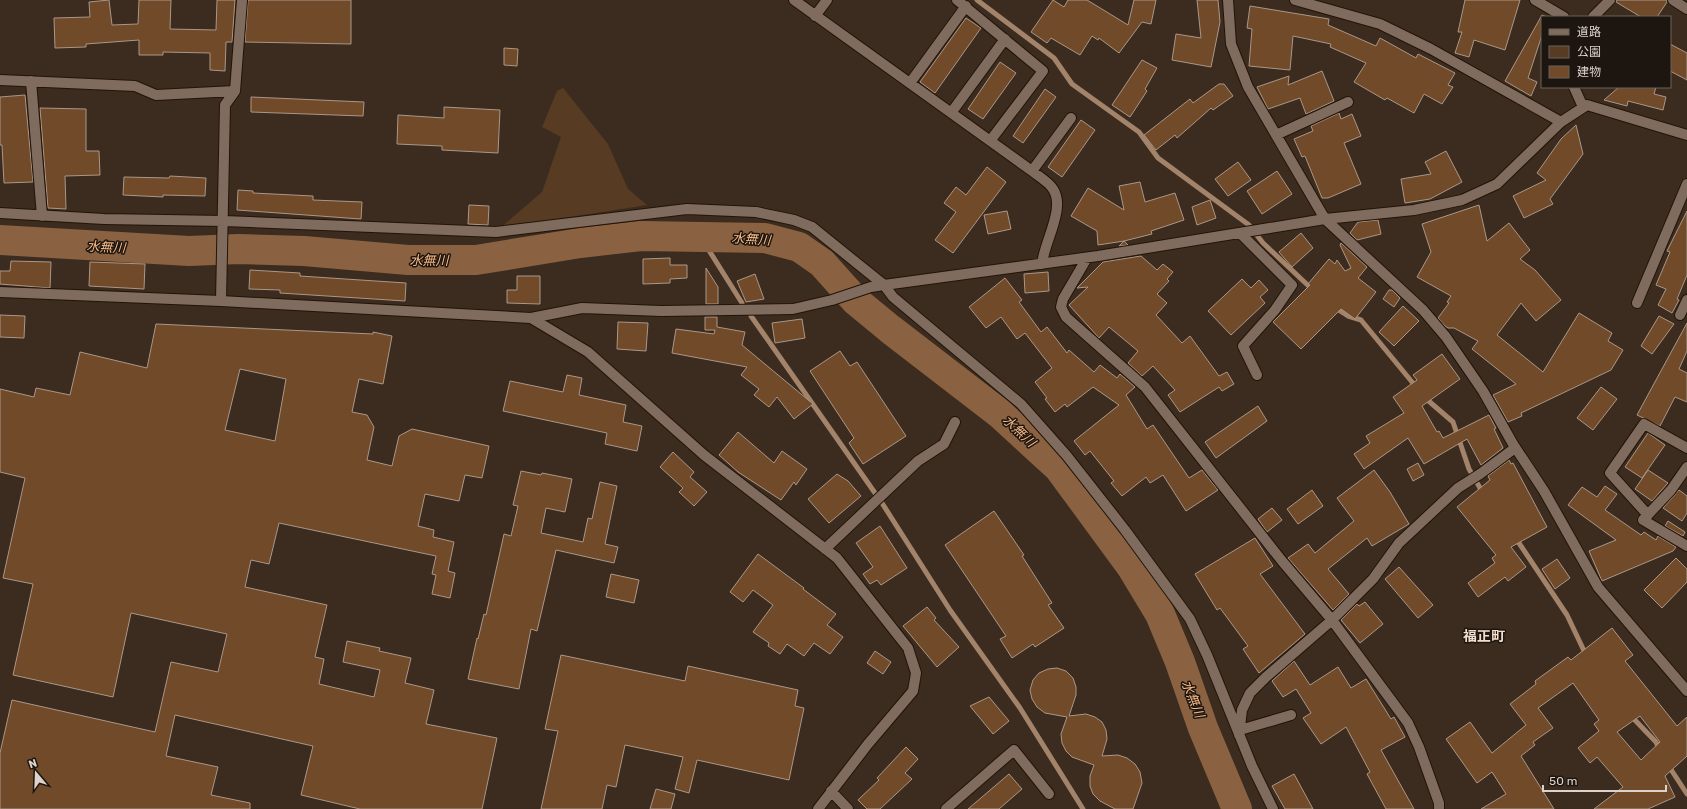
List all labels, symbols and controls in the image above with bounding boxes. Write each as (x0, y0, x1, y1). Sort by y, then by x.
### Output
legend (1541, 16, 1671, 88)
text: 道路 (1577, 25, 1601, 39)
text: 公園 (1577, 45, 1601, 59)
text: 建物 (1577, 65, 1601, 79)
water label: 水無川 (731, 230, 773, 248)
water label: 水無川 (86, 238, 128, 256)
water label: 水無川 (409, 253, 450, 268)
water label: 水無川 (1000, 412, 1040, 451)
district label: 福正町 (1463, 628, 1505, 645)
water label: 水無川 (1179, 678, 1208, 722)
north arrow (16, 753, 56, 793)
text: N (27, 757, 39, 771)
scale bar (1543, 767, 1666, 793)
text: 50 m (1549, 774, 1577, 788)

